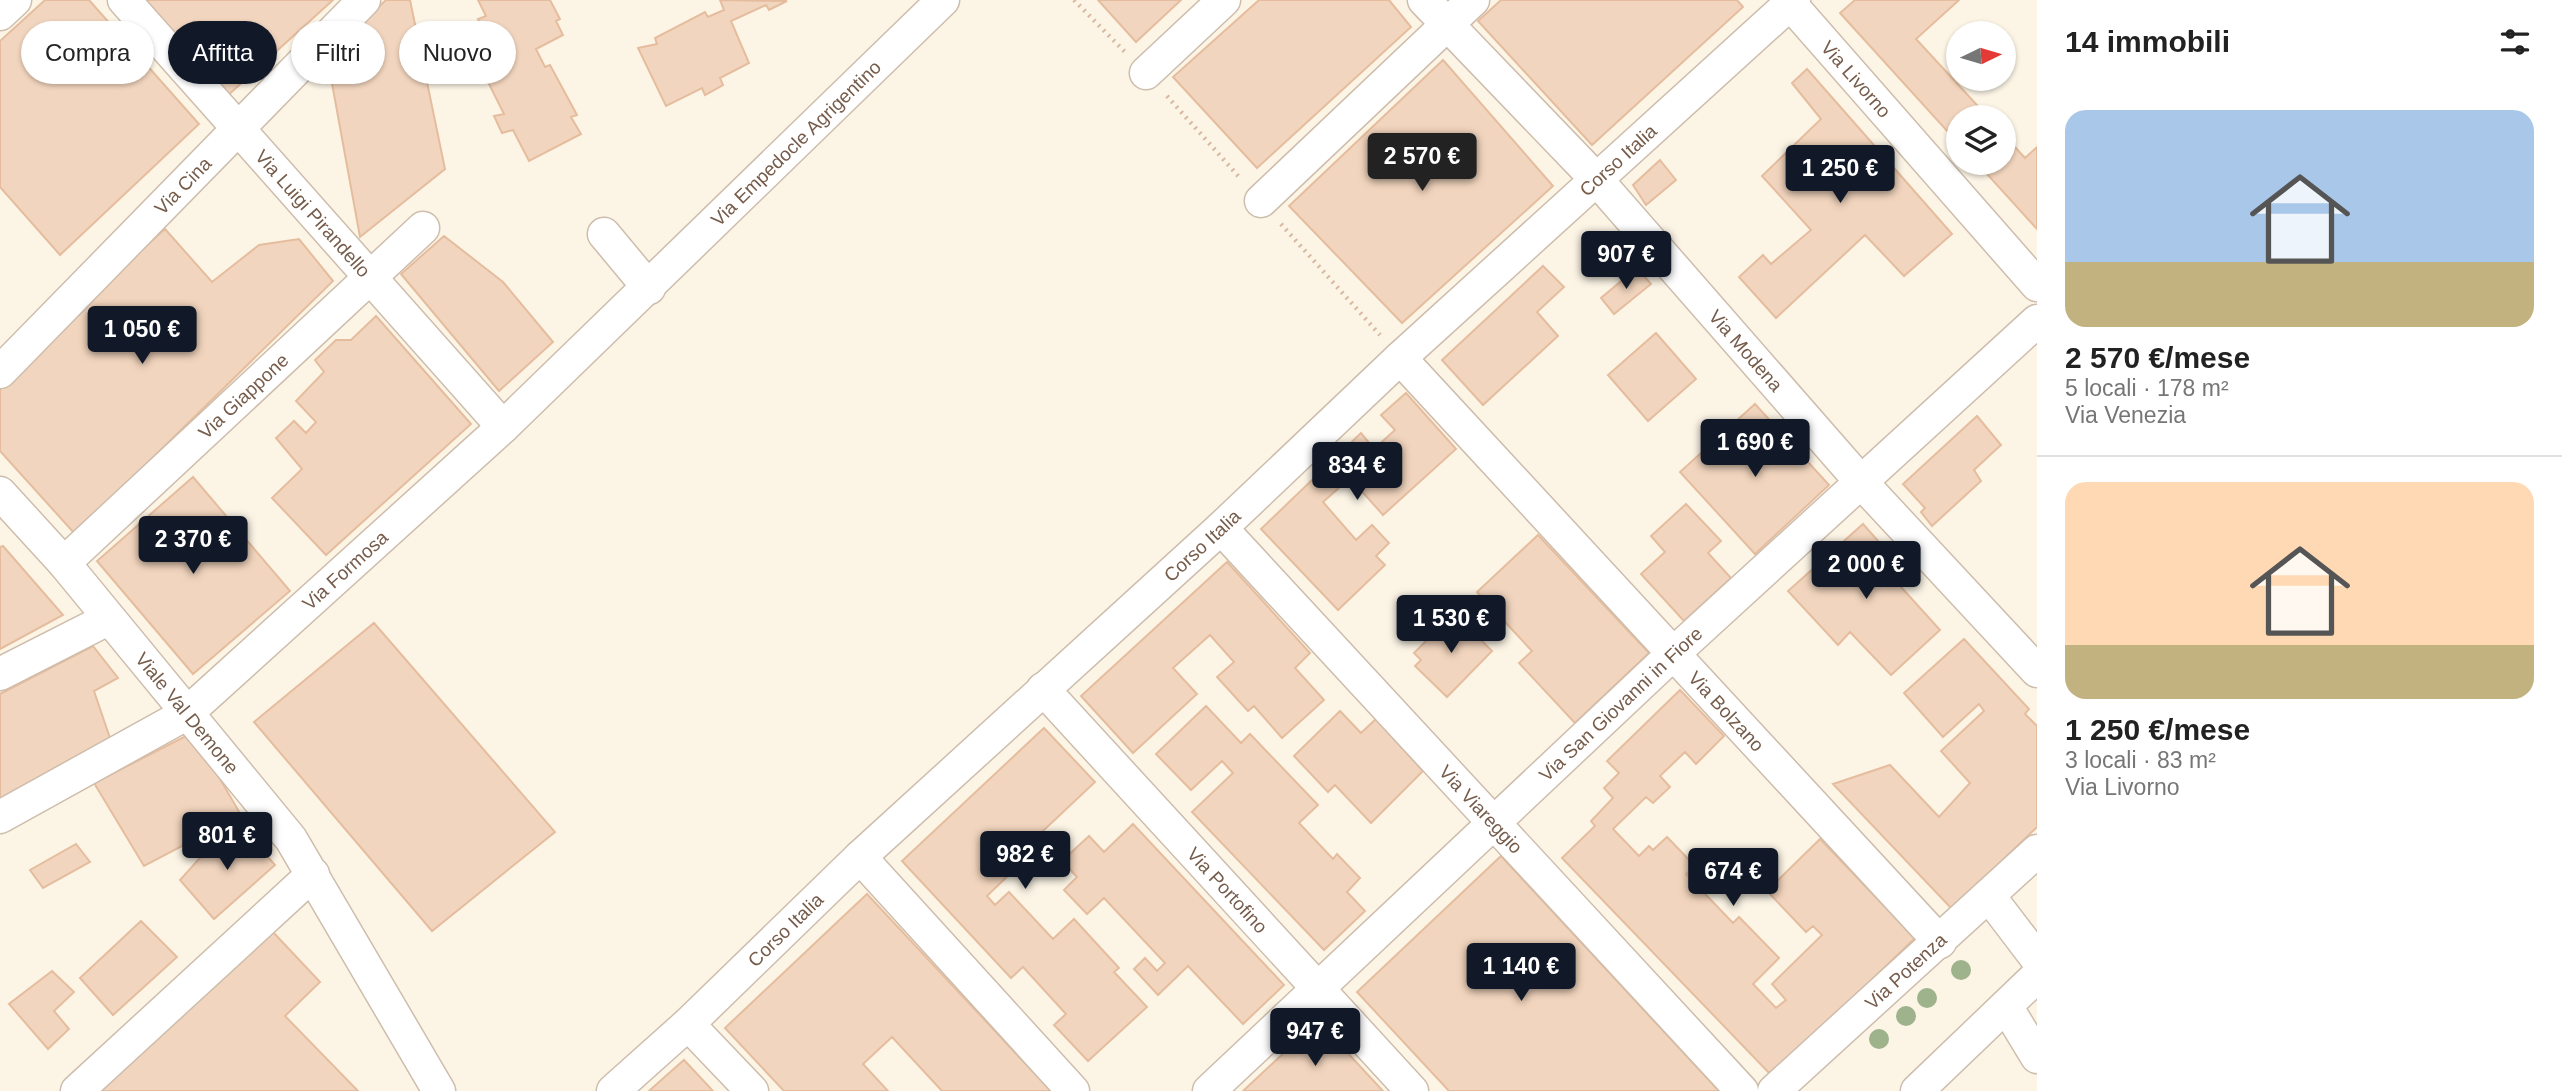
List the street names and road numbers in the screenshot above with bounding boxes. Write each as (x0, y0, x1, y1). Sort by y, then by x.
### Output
street label: Via Livorno (1817, 37, 1895, 122)
street label: Via Empedocle Agrigentino (707, 56, 885, 230)
street label: Corso Italia (1576, 120, 1661, 200)
street label: Via Luigi Pirandello (251, 146, 375, 281)
street label: Via Cina (150, 153, 216, 219)
street label: Via Modena (1704, 306, 1787, 396)
street label: Via Giappone (194, 349, 293, 443)
street label: Corso Italia (1160, 505, 1245, 586)
street label: Via Formosa (298, 526, 392, 614)
street label: Via San Giovanni in Fiore (1535, 623, 1706, 785)
street label: Viale Val Demone (131, 648, 243, 778)
street label: Via Bolzano (1684, 667, 1768, 756)
street label: Via Viareggio (1435, 761, 1527, 858)
street label: Via Portofino (1183, 843, 1272, 938)
street label: Corso Italia (744, 889, 828, 971)
street label: Via Potenza (1861, 929, 1951, 1014)

